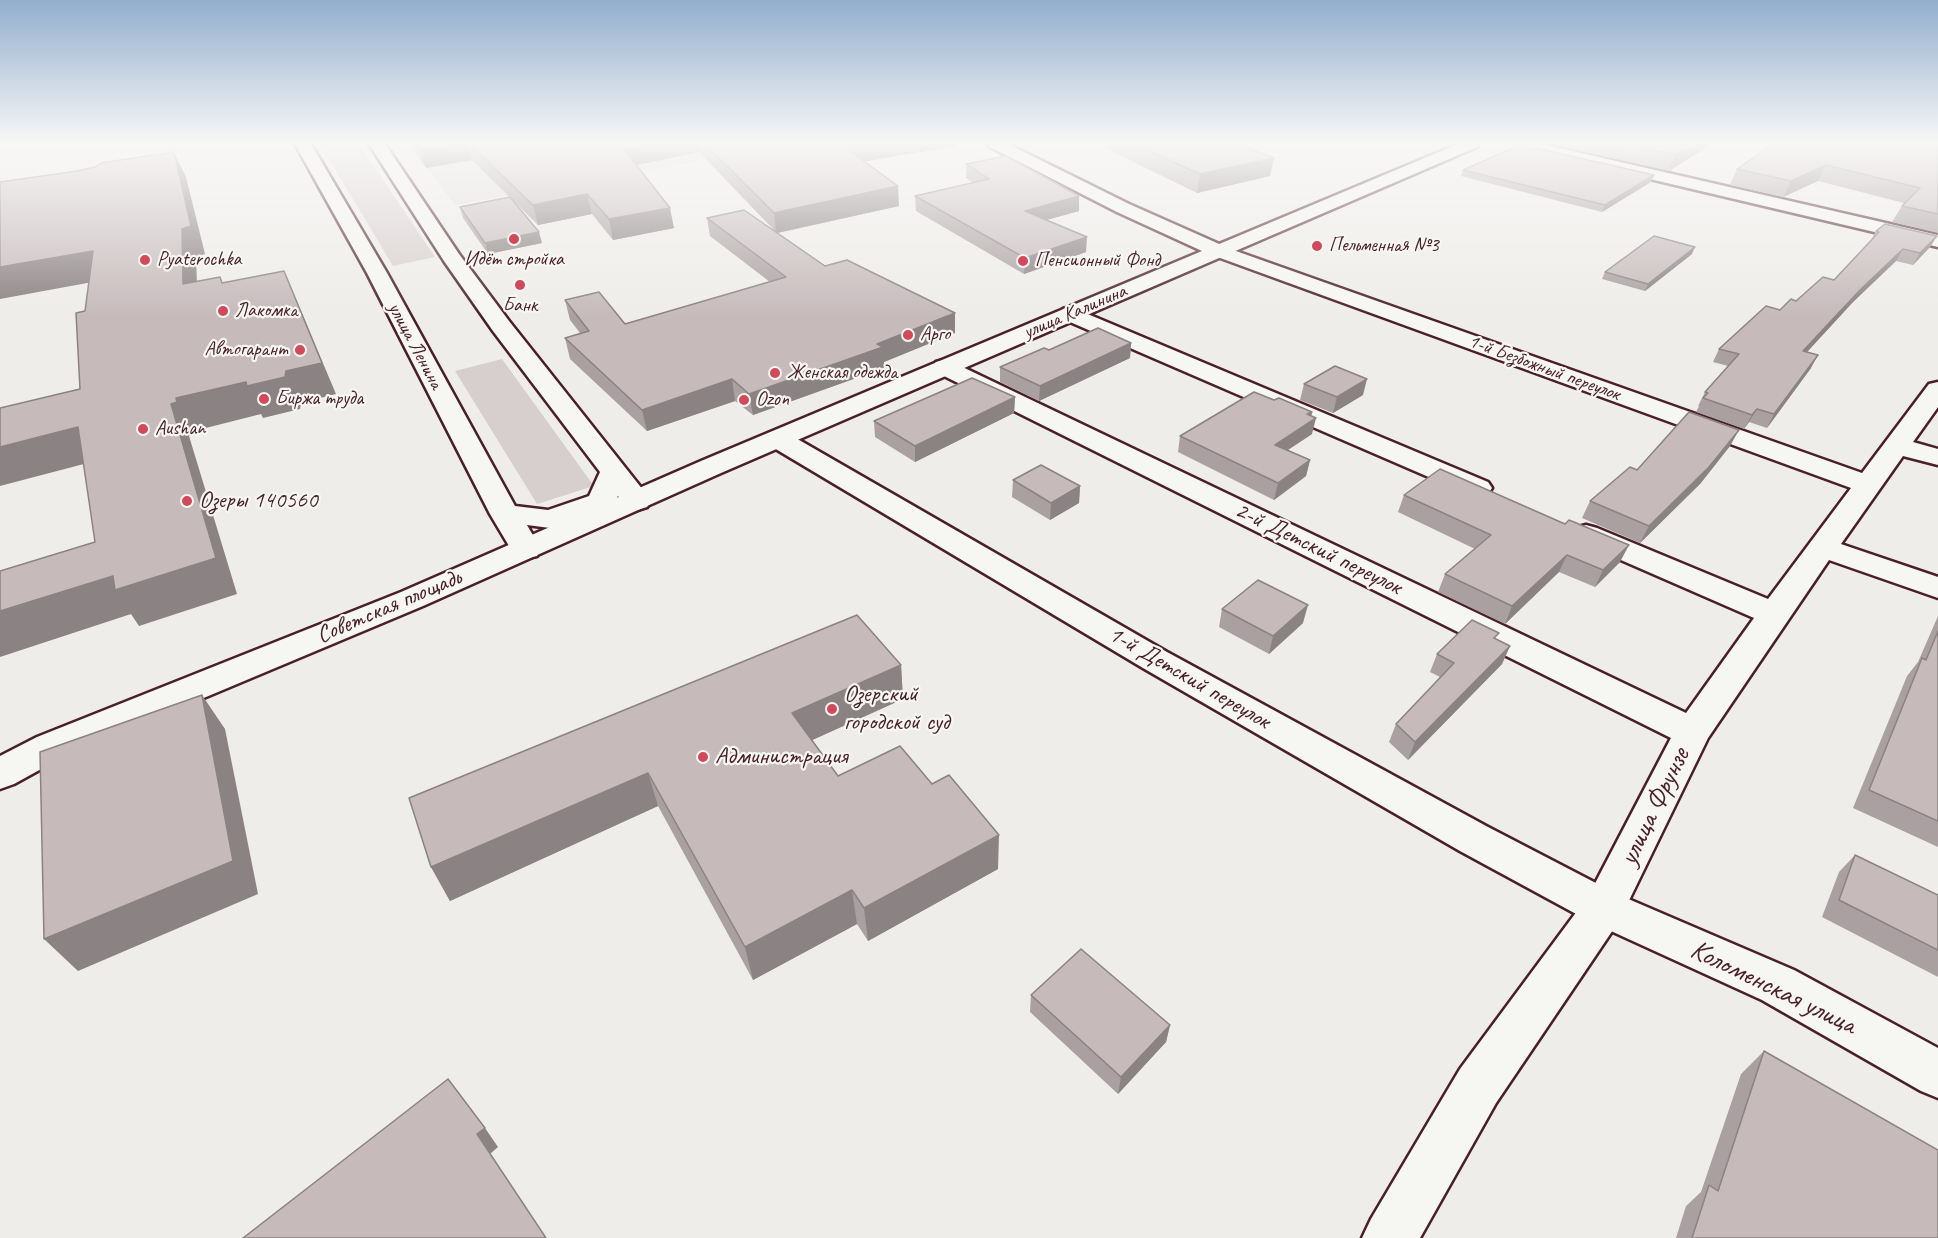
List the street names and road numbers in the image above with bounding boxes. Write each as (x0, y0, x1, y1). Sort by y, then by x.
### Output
street label: улица Калинина (1020, 279, 1130, 345)
street label: улица Ленина (382, 299, 448, 393)
street label: 1-й Безбожный переулок (1465, 329, 1623, 407)
street label: 2-й Детский переулок (1230, 496, 1406, 602)
street label: Советская площадь (312, 564, 466, 650)
street label: 1-й Детский переулок (1103, 620, 1275, 736)
street label: улица Фрунзе (1612, 743, 1698, 871)
street label: Коломенская улица (1685, 933, 1861, 1043)

